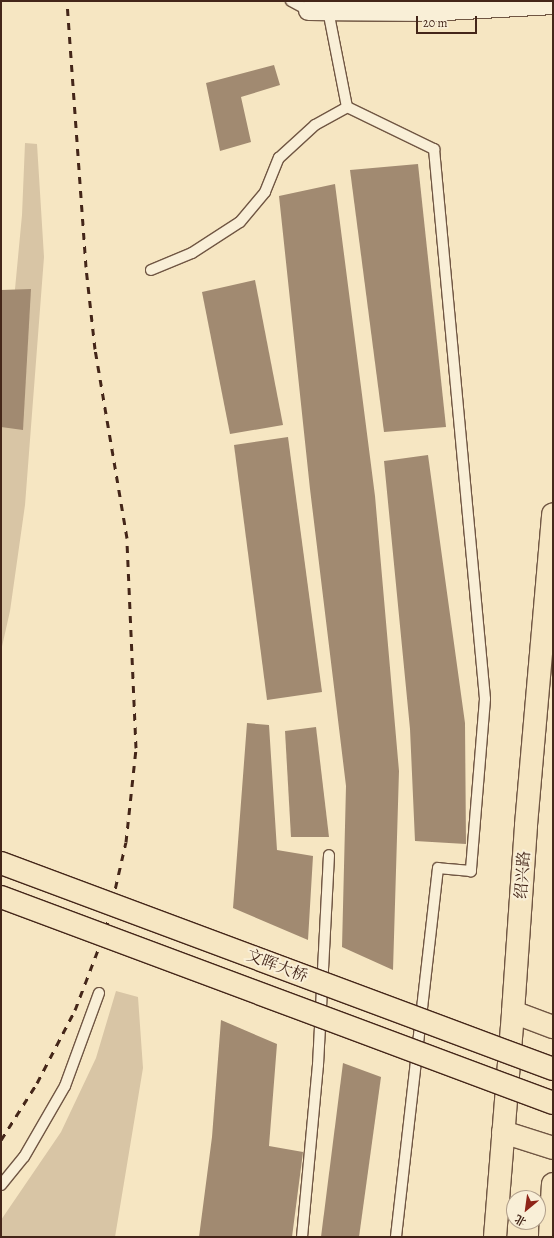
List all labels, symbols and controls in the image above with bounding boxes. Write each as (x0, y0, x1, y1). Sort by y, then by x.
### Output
scale bar (418, 8, 479, 34)
text: 20 m (423, 15, 447, 31)
street label: 绍兴路 (512, 850, 534, 900)
street label: 文晖大桥 (244, 946, 310, 986)
north arrow (506, 1190, 546, 1230)
text: 北 (512, 1211, 529, 1229)

